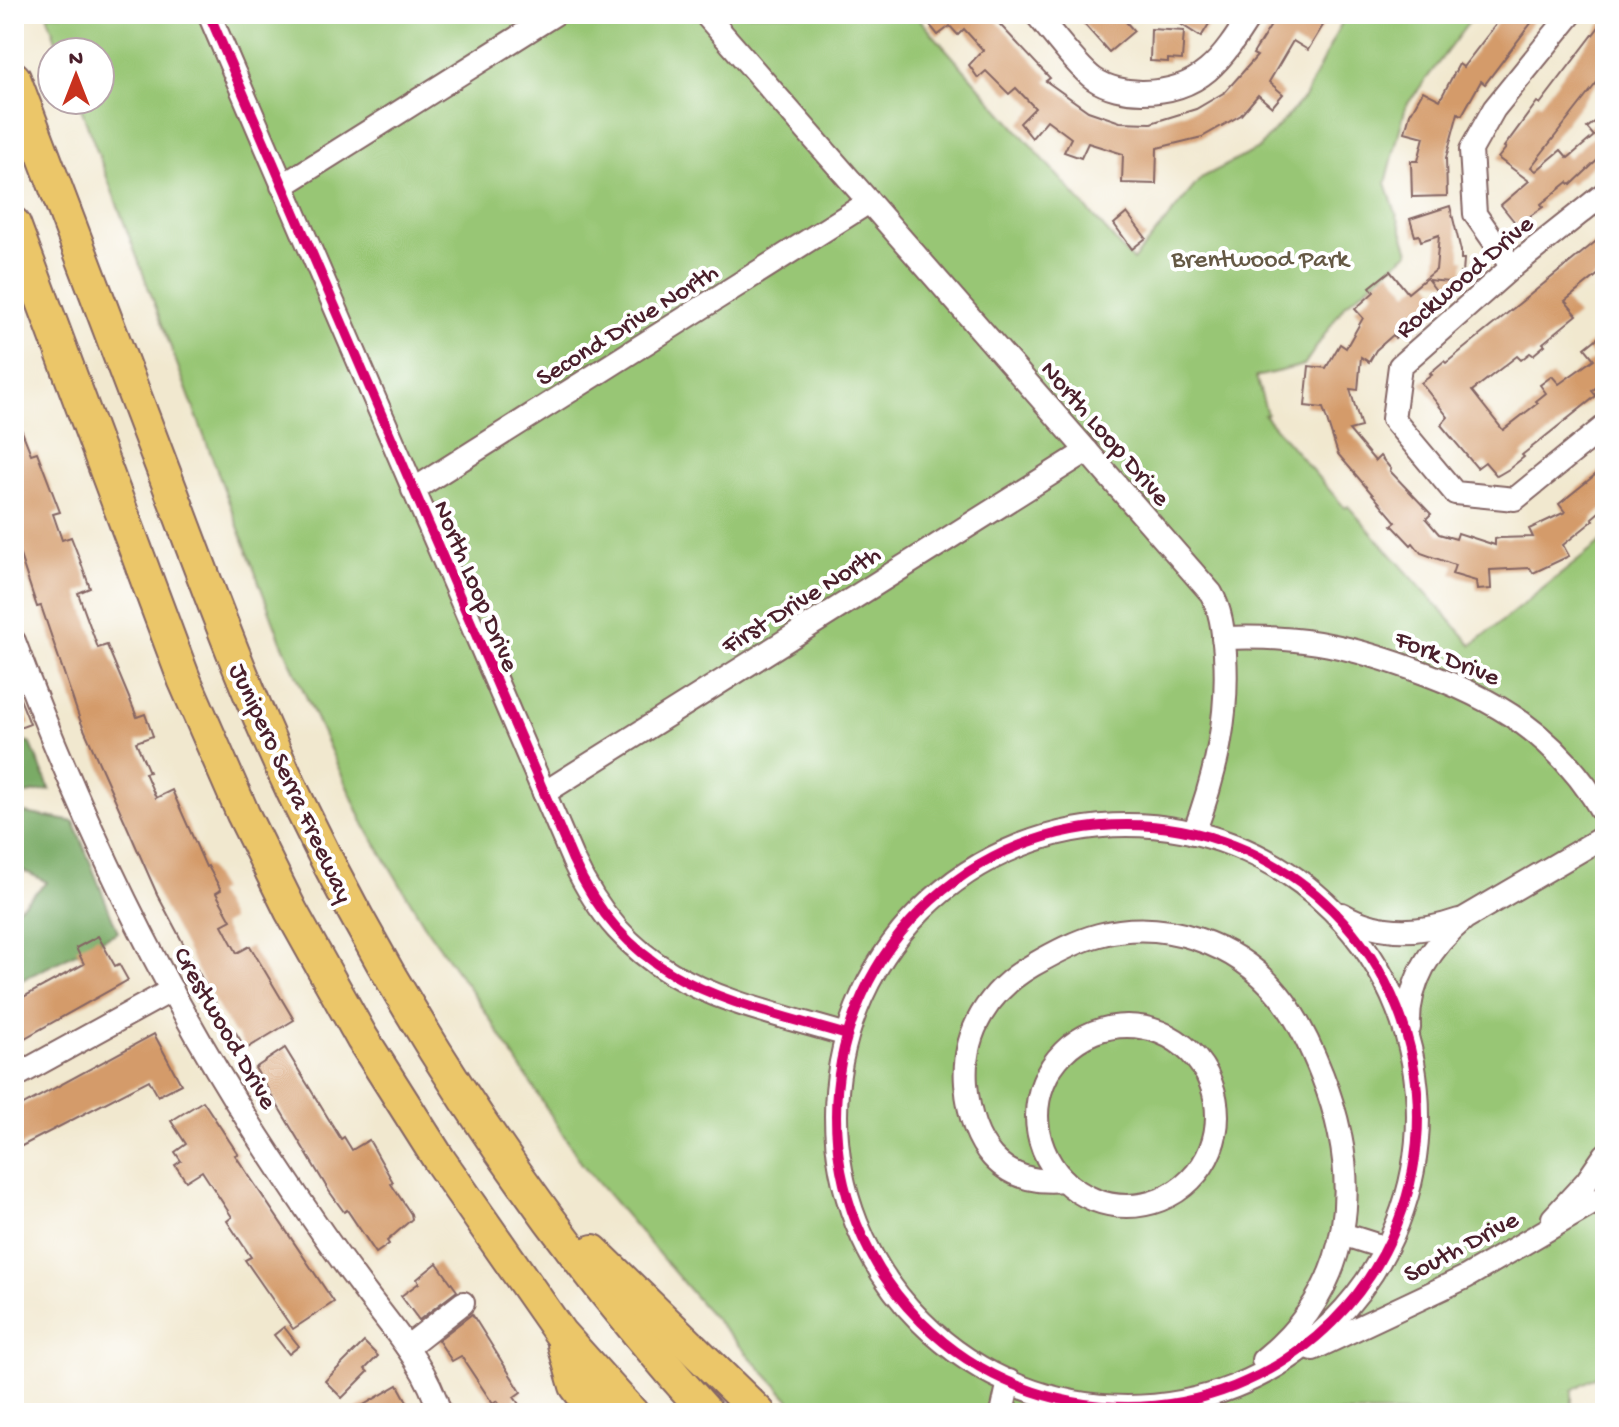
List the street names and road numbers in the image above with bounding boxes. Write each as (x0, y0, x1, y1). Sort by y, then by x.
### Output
street label: Rockwood Drive (1391, 210, 1542, 347)
street label: Second Drive North (532, 258, 725, 395)
street label: North Loop Drive (1032, 356, 1176, 514)
street label: North Loop Drive (424, 497, 524, 677)
street label: First Drive North (716, 541, 888, 664)
street label: Fork Drive (1388, 625, 1504, 695)
street label: Junipero Serra Freeway (220, 659, 358, 909)
street label: Crestwood Drive (164, 943, 282, 1116)
street label: South Drive (1400, 1206, 1525, 1292)

